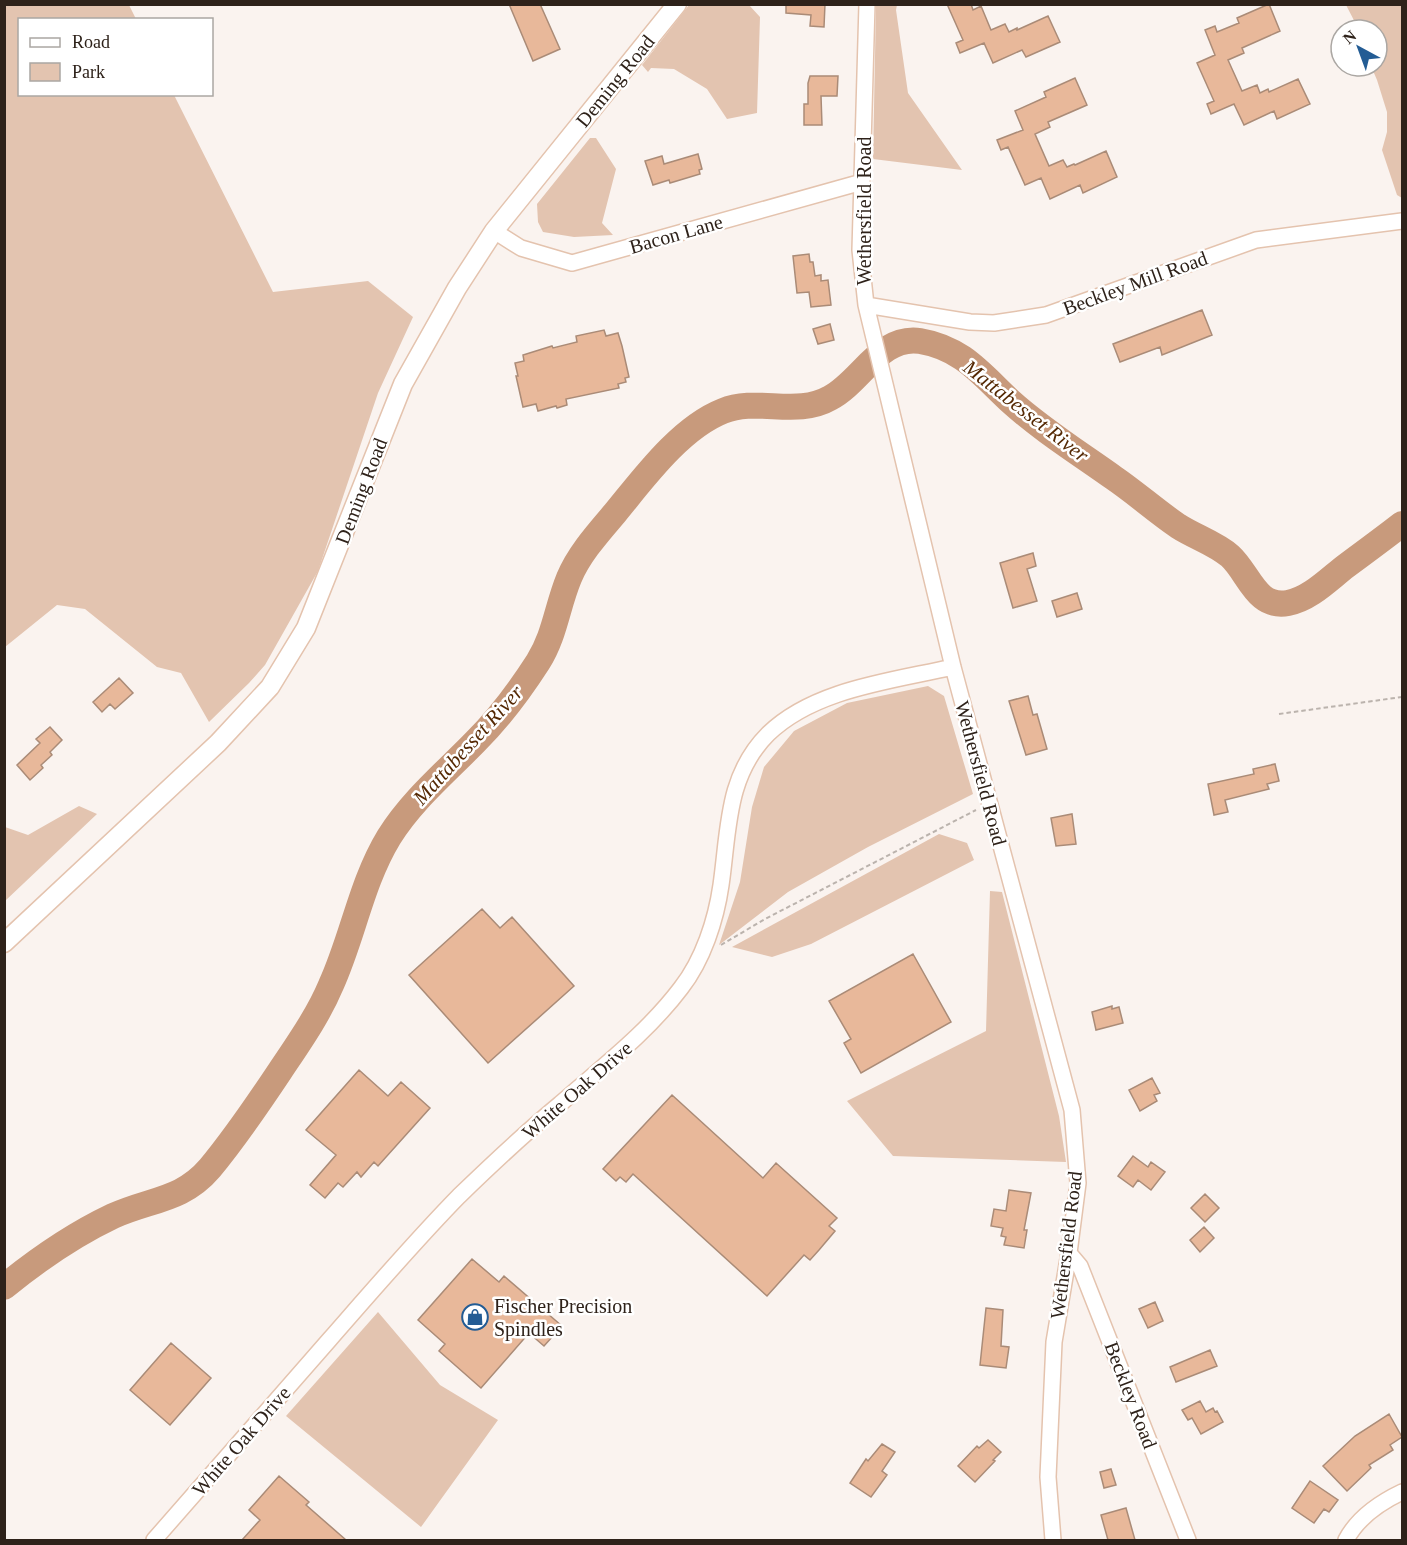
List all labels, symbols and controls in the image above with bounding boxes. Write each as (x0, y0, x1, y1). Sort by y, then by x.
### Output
legend (18, 18, 213, 96)
north arrow (1329, 18, 1389, 78)
text: N (1340, 27, 1360, 47)
street label: Deming Road (571, 31, 659, 132)
text: Road (72, 32, 110, 52)
text: Park (72, 62, 105, 82)
street label: Wethersfield Road (853, 137, 875, 285)
street label: Bacon Lane (627, 210, 725, 258)
street label: Beckley Mill Road (1060, 247, 1211, 320)
water label: Mattabesset River (958, 354, 1094, 468)
street label: Deming Road (331, 435, 392, 547)
water label: Mattabesset River (407, 680, 528, 810)
street label: Wethersfield Road (951, 698, 1011, 848)
street label: White Oak Drive (518, 1036, 636, 1143)
street label: Wethersfield Road (1046, 1170, 1086, 1320)
place label: Fischer Precision Spindles (494, 1295, 632, 1341)
shop icon: Fischer Precision Spindles (460, 1302, 490, 1332)
street label: Beckley Road (1100, 1338, 1161, 1452)
street label: White Oak Drive (188, 1382, 295, 1500)

